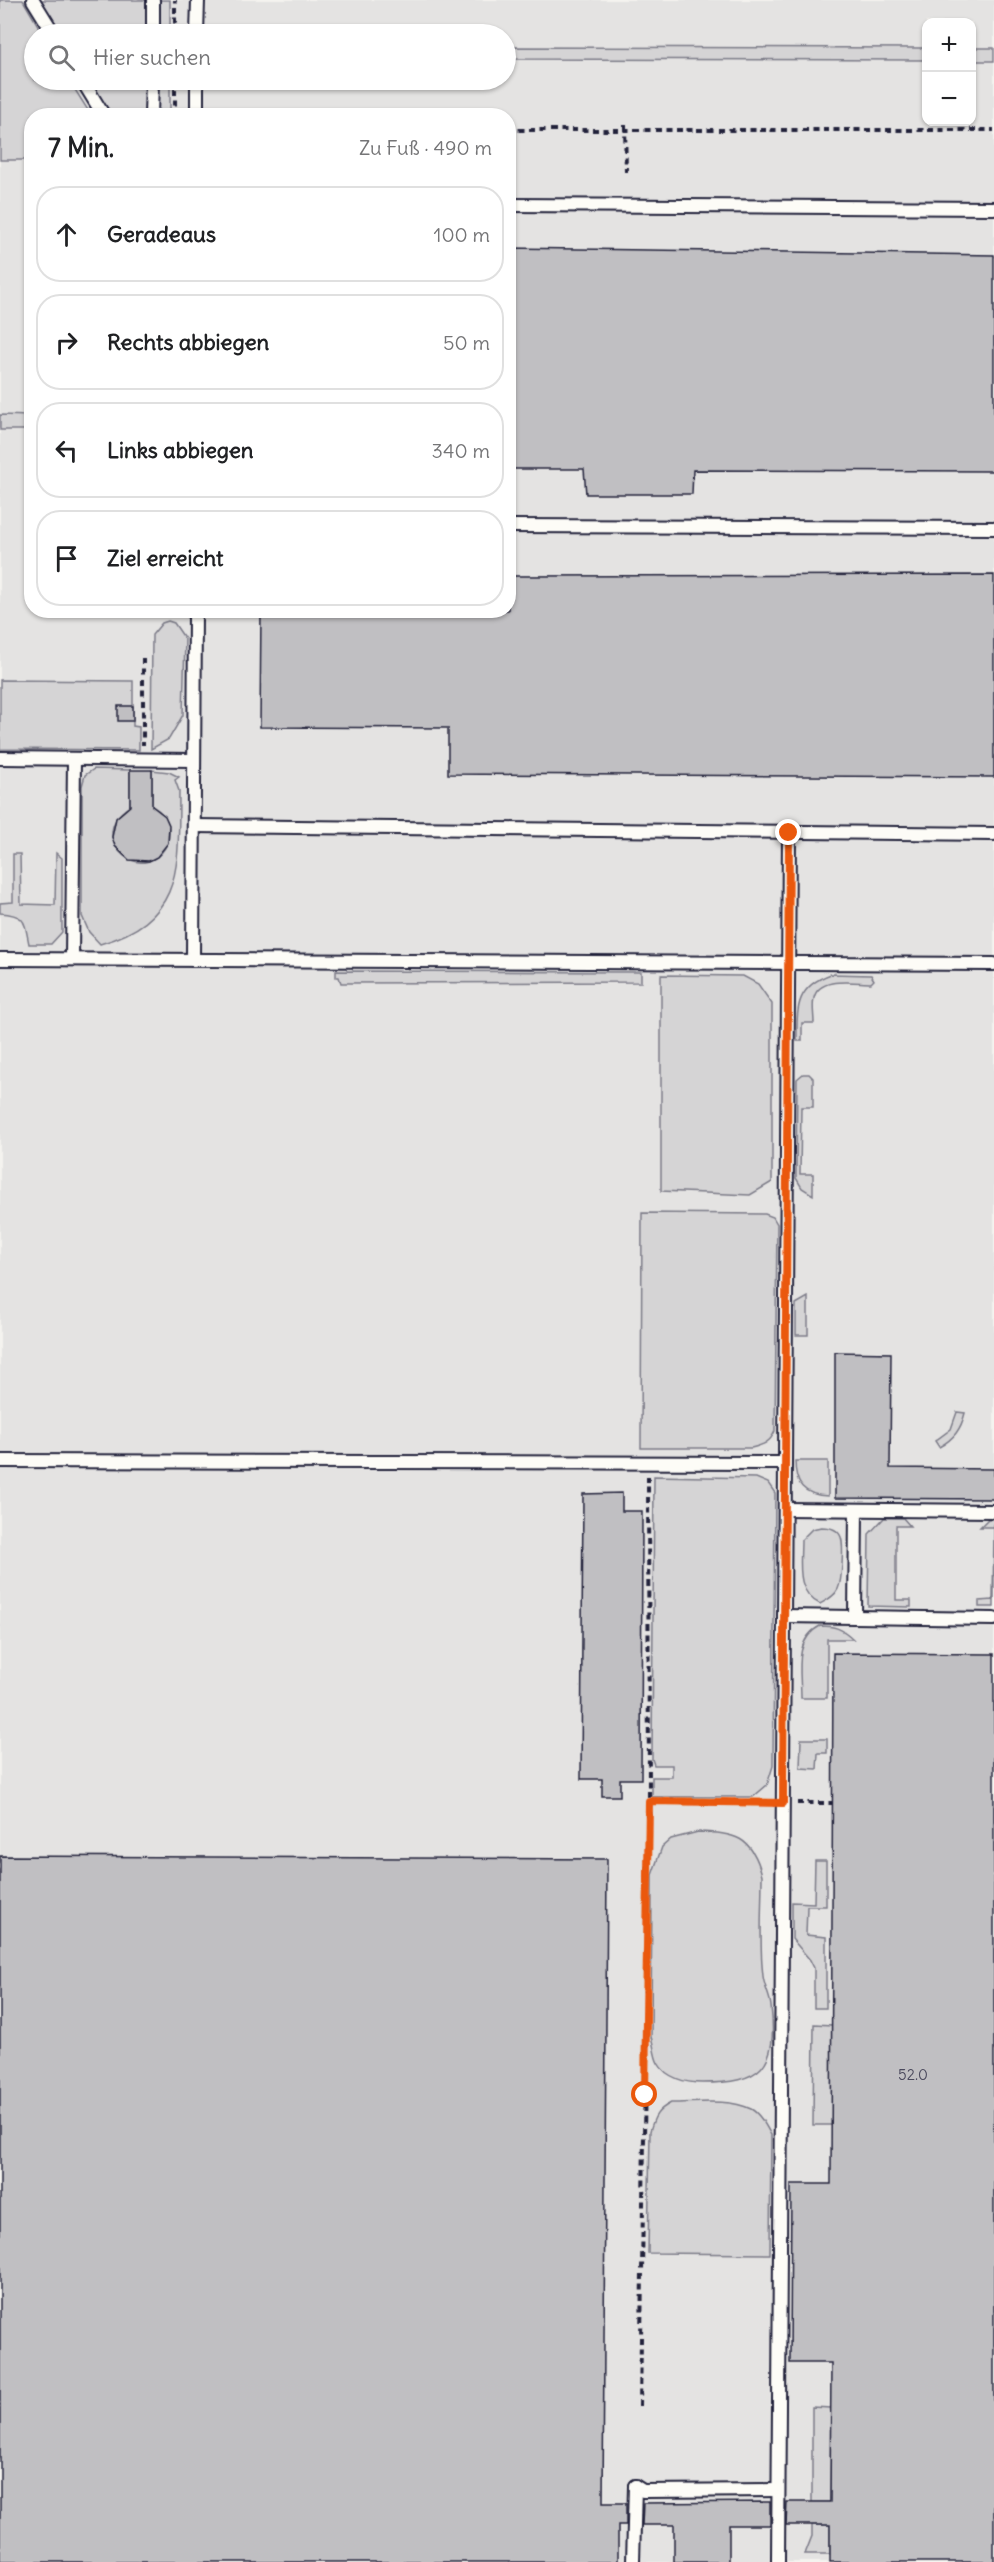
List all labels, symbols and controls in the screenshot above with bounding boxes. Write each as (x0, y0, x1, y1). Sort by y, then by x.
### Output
map controls (922, 18, 976, 126)
button: + (922, 18, 976, 72)
search box (24, 24, 516, 90)
icon: search (45, 41, 78, 74)
text: Hier suchen (93, 43, 211, 71)
button: − (922, 72, 976, 126)
text: 7 Min. (48, 131, 114, 164)
text: Zu Fuß · 490 m (359, 135, 492, 160)
icon: ahead (50, 218, 83, 251)
text: Geradeaus (107, 220, 216, 248)
text: 100 m (433, 222, 490, 247)
icon: right (50, 326, 83, 359)
text: Rechts abbiegen (107, 328, 269, 356)
text: 50 m (443, 330, 490, 355)
icon: left (50, 434, 83, 467)
text: Links abbiegen (107, 436, 254, 464)
text: 340 m (432, 438, 490, 463)
icon: arrive (50, 542, 83, 575)
text: Ziel erreicht (107, 544, 224, 572)
route end (775, 819, 801, 845)
house number: 52.0 (898, 2065, 928, 2084)
route start (631, 2081, 657, 2107)

